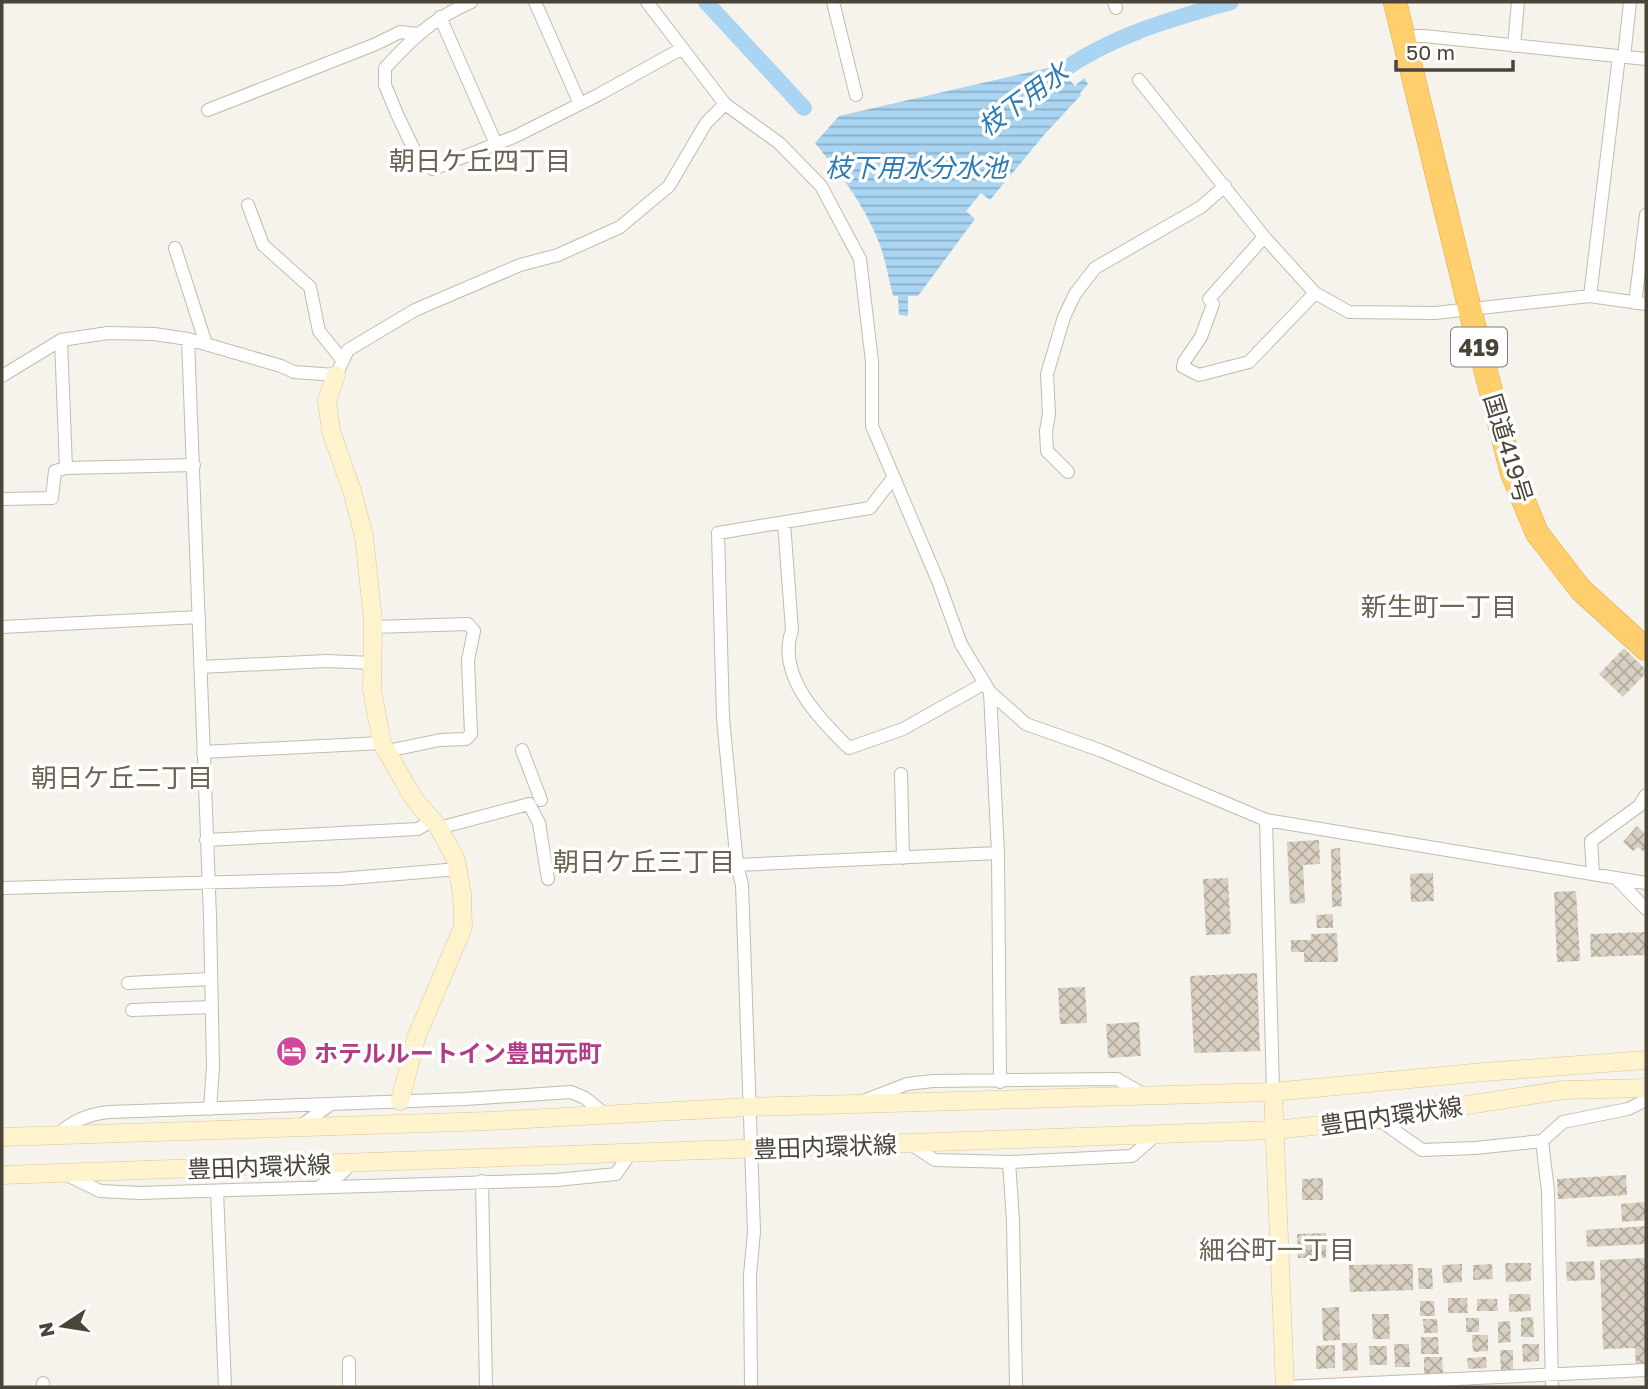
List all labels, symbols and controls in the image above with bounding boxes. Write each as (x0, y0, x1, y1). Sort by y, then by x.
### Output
scale bar (1396, 28, 1513, 72)
text: 50 m (1406, 39, 1455, 65)
water label: 枝下用水 (972, 54, 1077, 142)
district label: 朝日ケ丘四丁目 (389, 145, 571, 176)
water label: 枝下用水分水池 (825, 152, 1010, 183)
road number: 419 (1451, 328, 1507, 366)
street label: 国道419号 (1479, 390, 1539, 506)
district label: 新生町一丁目 (1361, 591, 1517, 622)
district label: 朝日ケ丘二丁目 (31, 762, 213, 793)
district label: 朝日ケ丘三丁目 (553, 846, 735, 877)
hotel icon: ホテルルートイン豊田元町 (274, 1035, 308, 1069)
place label: ホテルルートイン豊田元町 (314, 1038, 602, 1067)
street label: 豊田内環状線 (1318, 1091, 1464, 1139)
street label: 豊田内環状線 (753, 1129, 897, 1163)
street label: 豊田内環状線 (187, 1149, 331, 1183)
district label: 細谷町一丁目 (1199, 1234, 1355, 1265)
north arrow (28, 1291, 98, 1361)
text: N (33, 1320, 59, 1339)

